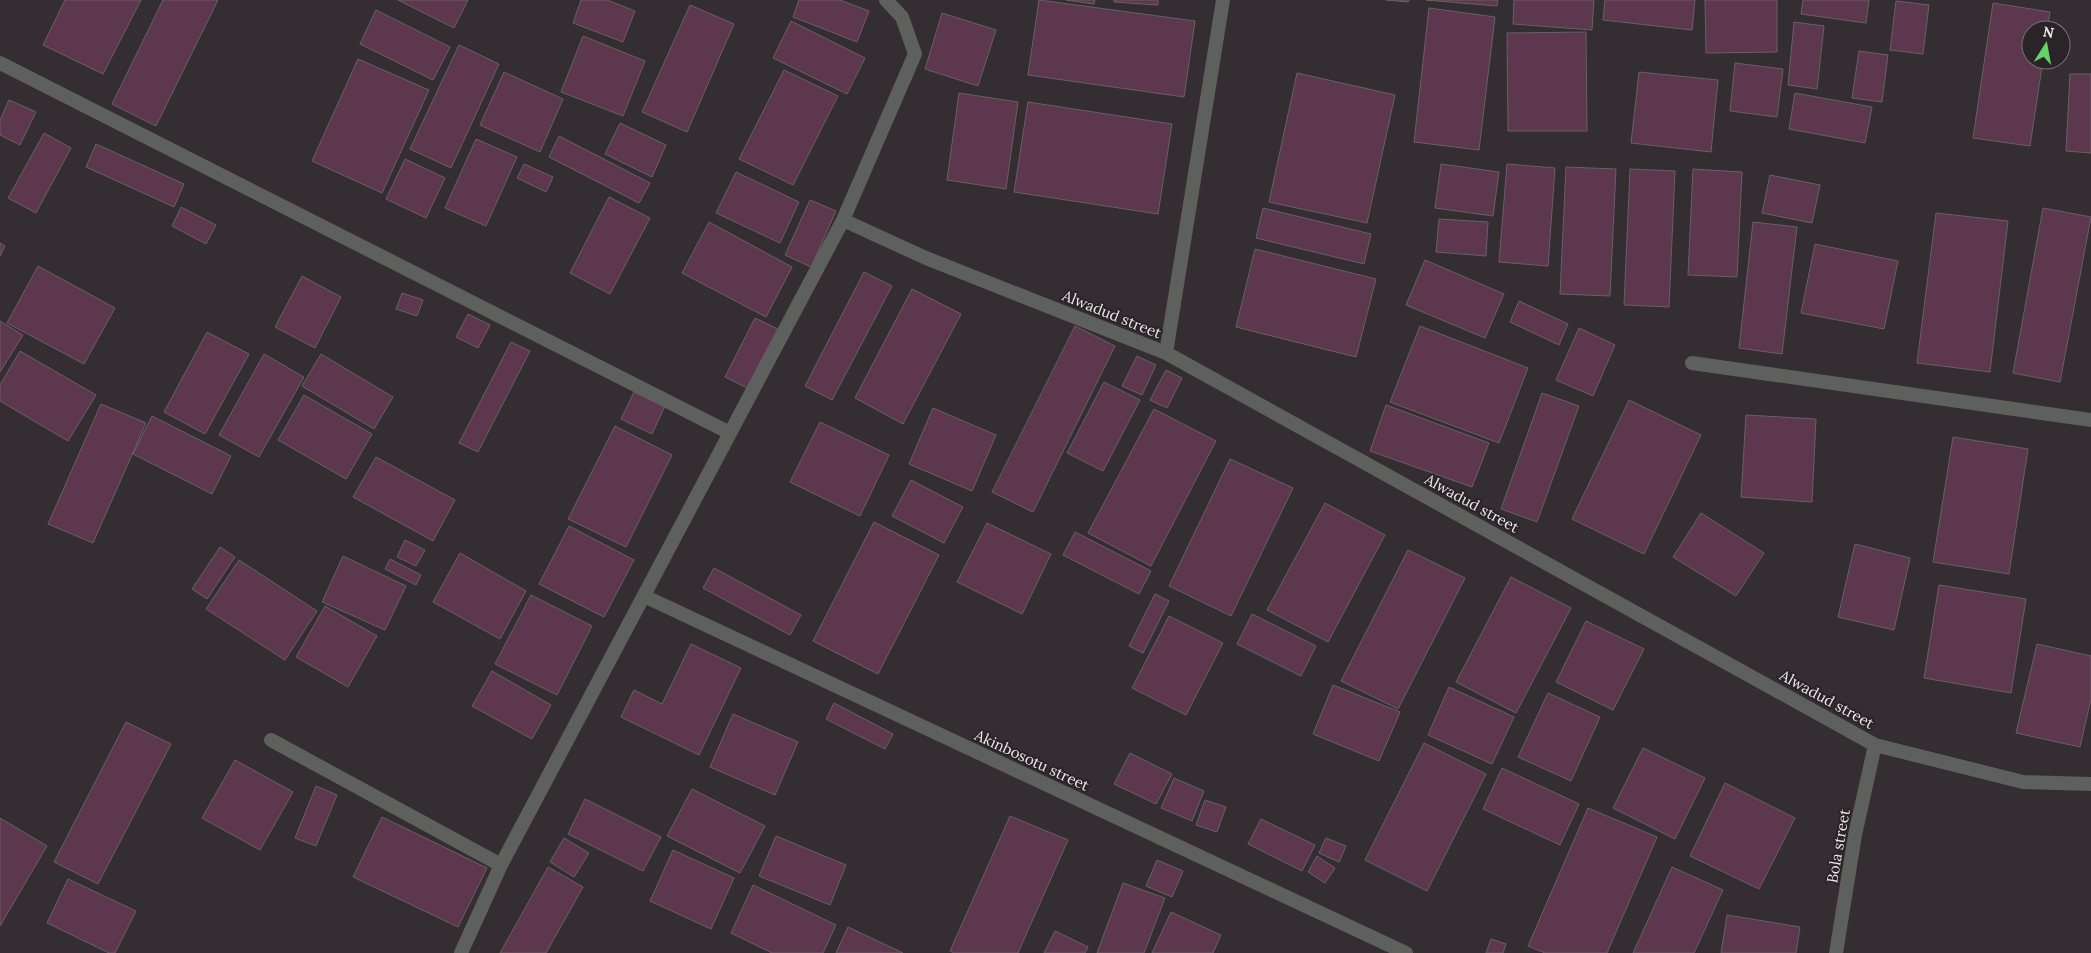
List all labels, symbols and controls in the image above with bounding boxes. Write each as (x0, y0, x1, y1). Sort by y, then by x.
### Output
north arrow (2021, 20, 2071, 70)
text: N (2041, 22, 2056, 42)
street label: Alwadud street (1059, 285, 1164, 343)
street label: Alwadud street (1421, 469, 1523, 537)
street label: Alwadud street (1776, 665, 1878, 733)
street label: Akinbosotu street (971, 725, 1092, 795)
street label: Bola street (1822, 807, 1854, 885)

